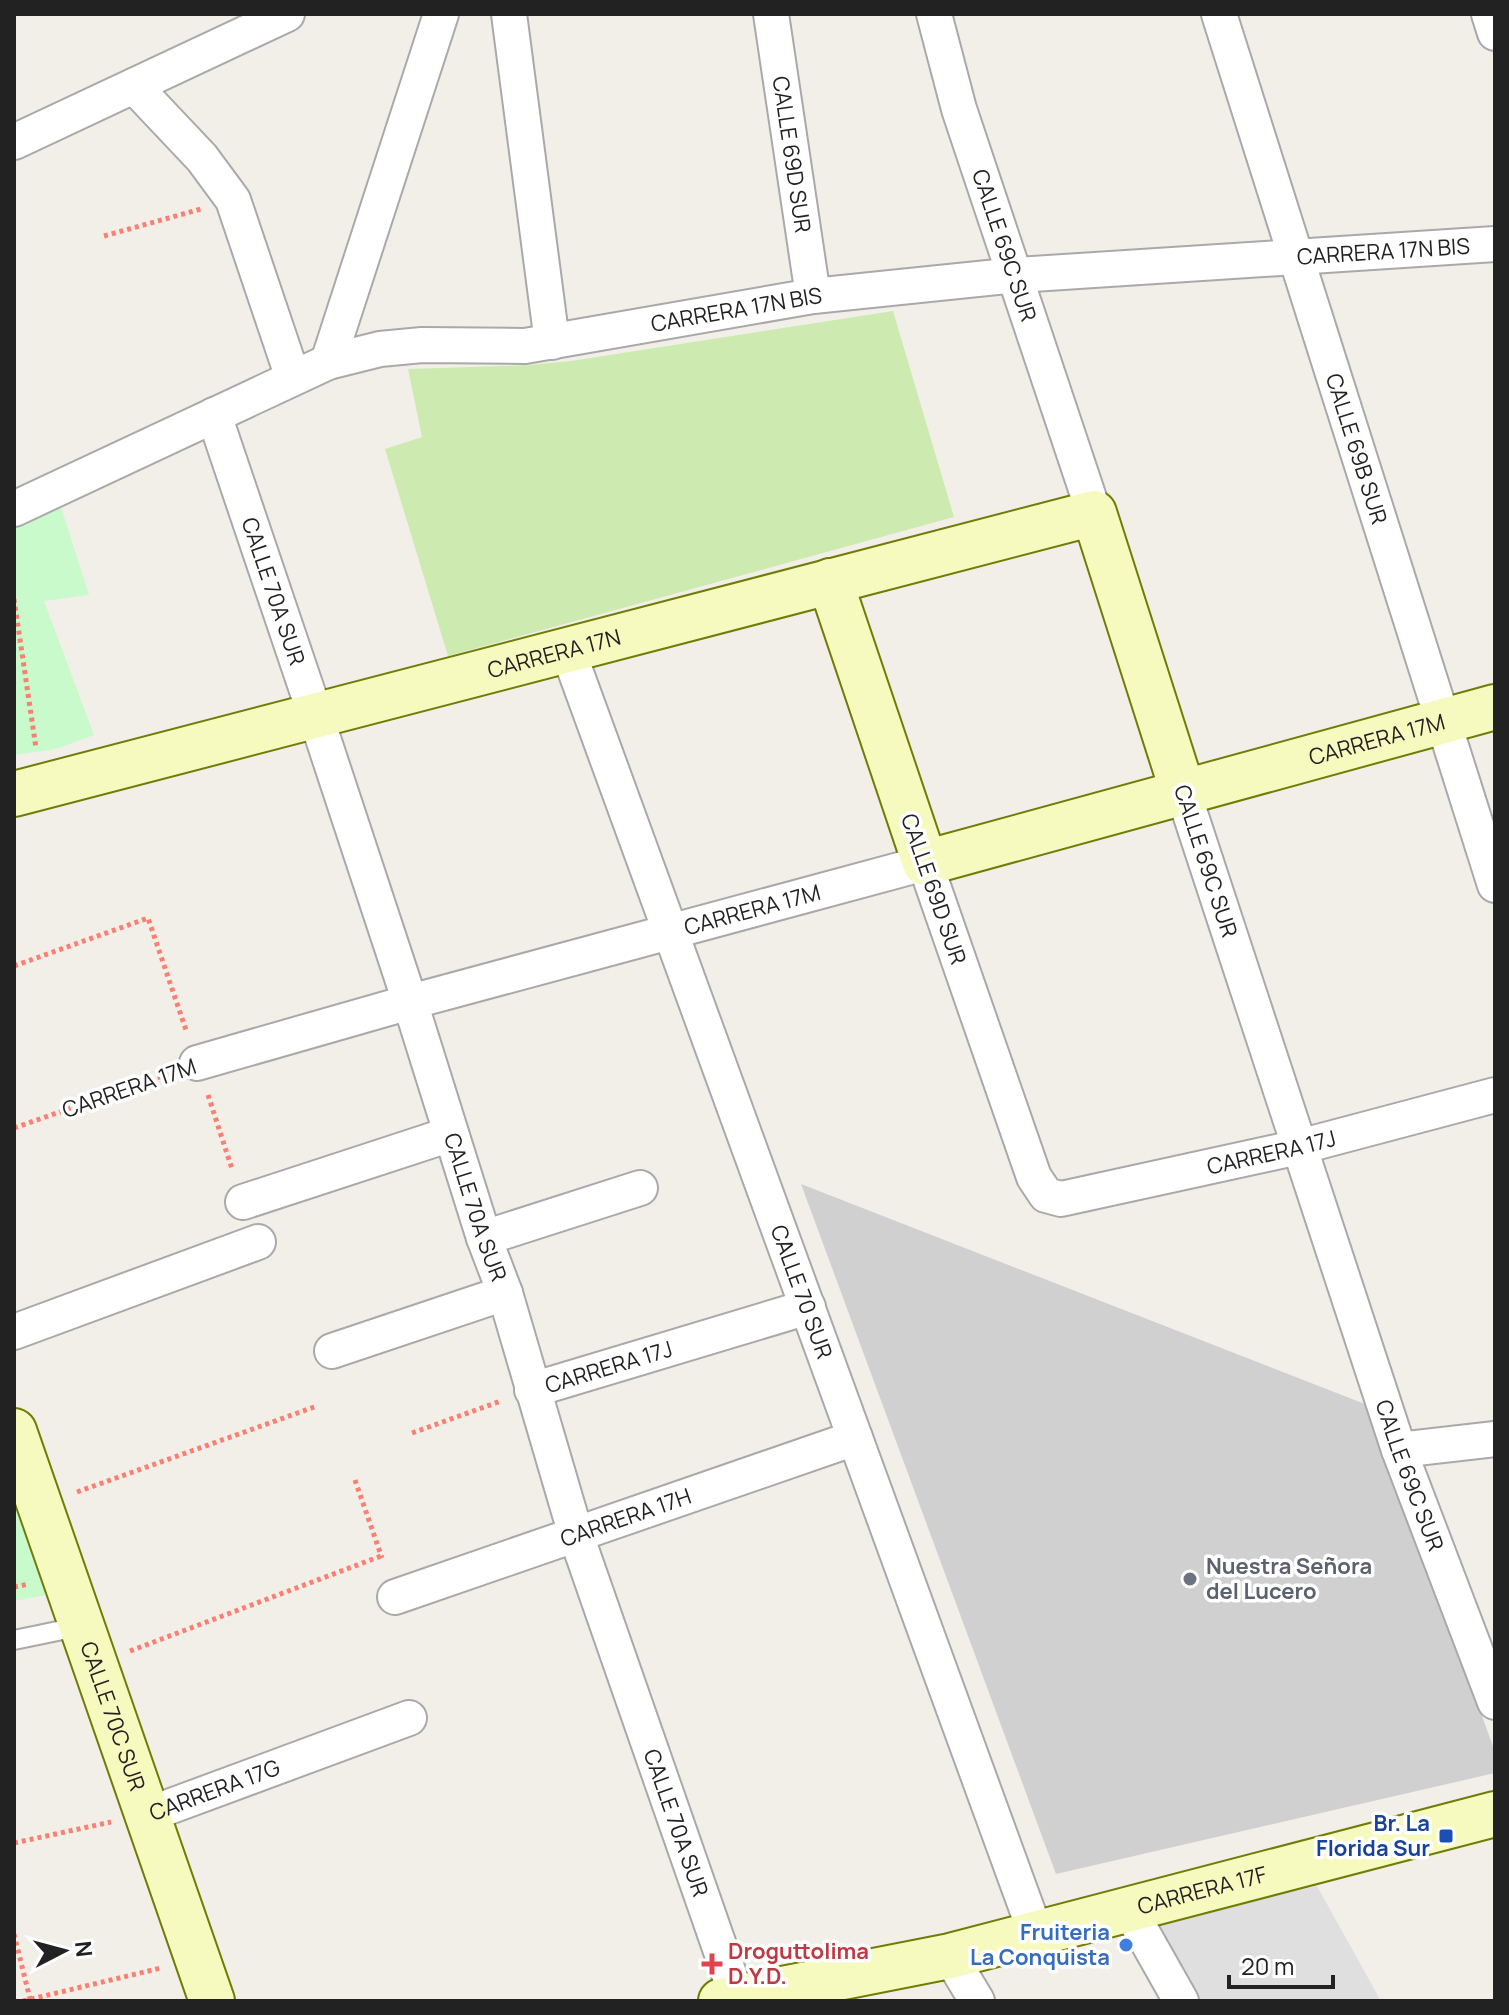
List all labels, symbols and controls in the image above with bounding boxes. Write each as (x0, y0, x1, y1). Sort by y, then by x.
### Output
street label: CALLE 69D SUR (765, 74, 818, 235)
street label: CALLE 69C SUR (965, 165, 1044, 325)
street label: CARRERA 17N BIS (1296, 231, 1471, 272)
street label: CARRERA 17N BIS (649, 280, 823, 339)
street label: CALLE 69B SUR (1319, 370, 1395, 528)
street label: CALLE 70A SUR (235, 513, 312, 669)
street label: CARRERA 17N (484, 622, 624, 685)
street label: CARRERA 17M (1305, 706, 1448, 772)
street label: CALLE 69C SUR (1167, 781, 1245, 941)
street label: CALLE 69D SUR (894, 810, 974, 968)
street label: CARRERA 17M (681, 877, 824, 942)
street label: CARRERA 17M (58, 1051, 200, 1125)
street label: CARRERA 17J (1204, 1123, 1339, 1182)
street label: CALLE 70A SUR (437, 1129, 514, 1285)
street label: CALLE 70 SUR (764, 1221, 840, 1363)
street label: CARRERA 17J (541, 1334, 676, 1400)
street label: CALLE 69C SUR (1369, 1396, 1451, 1555)
street label: CARRERA 17H (556, 1481, 695, 1554)
place label: Nuestra Señora del Lucero (1206, 1551, 1372, 1606)
marker: Nuestra Señora del Lucero (1181, 1570, 1199, 1588)
street label: CALLE 70C SUR (73, 1638, 153, 1795)
street label: CALLE 70A SUR (637, 1745, 716, 1901)
street label: CARRERA 17G (145, 1752, 284, 1828)
place label: Br. La Florida Sur (1316, 1808, 1430, 1863)
marker: Br. La Florida Sur (1437, 1827, 1455, 1845)
street label: CARRERA 17F (1134, 1859, 1270, 1922)
north arrow (24, 1911, 104, 1991)
place label: Fruiteria La Conquista (970, 1917, 1110, 1972)
place label: Droguttolima D.Y.D. (728, 1936, 869, 1991)
marker: Fruiteria La Conquista (1117, 1936, 1135, 1954)
text: N (68, 1939, 100, 1958)
scale bar (1229, 1939, 1333, 1989)
text: 20 m (1241, 1949, 1294, 1982)
marker: Droguttolima D.Y.D. (703, 1955, 721, 1973)

